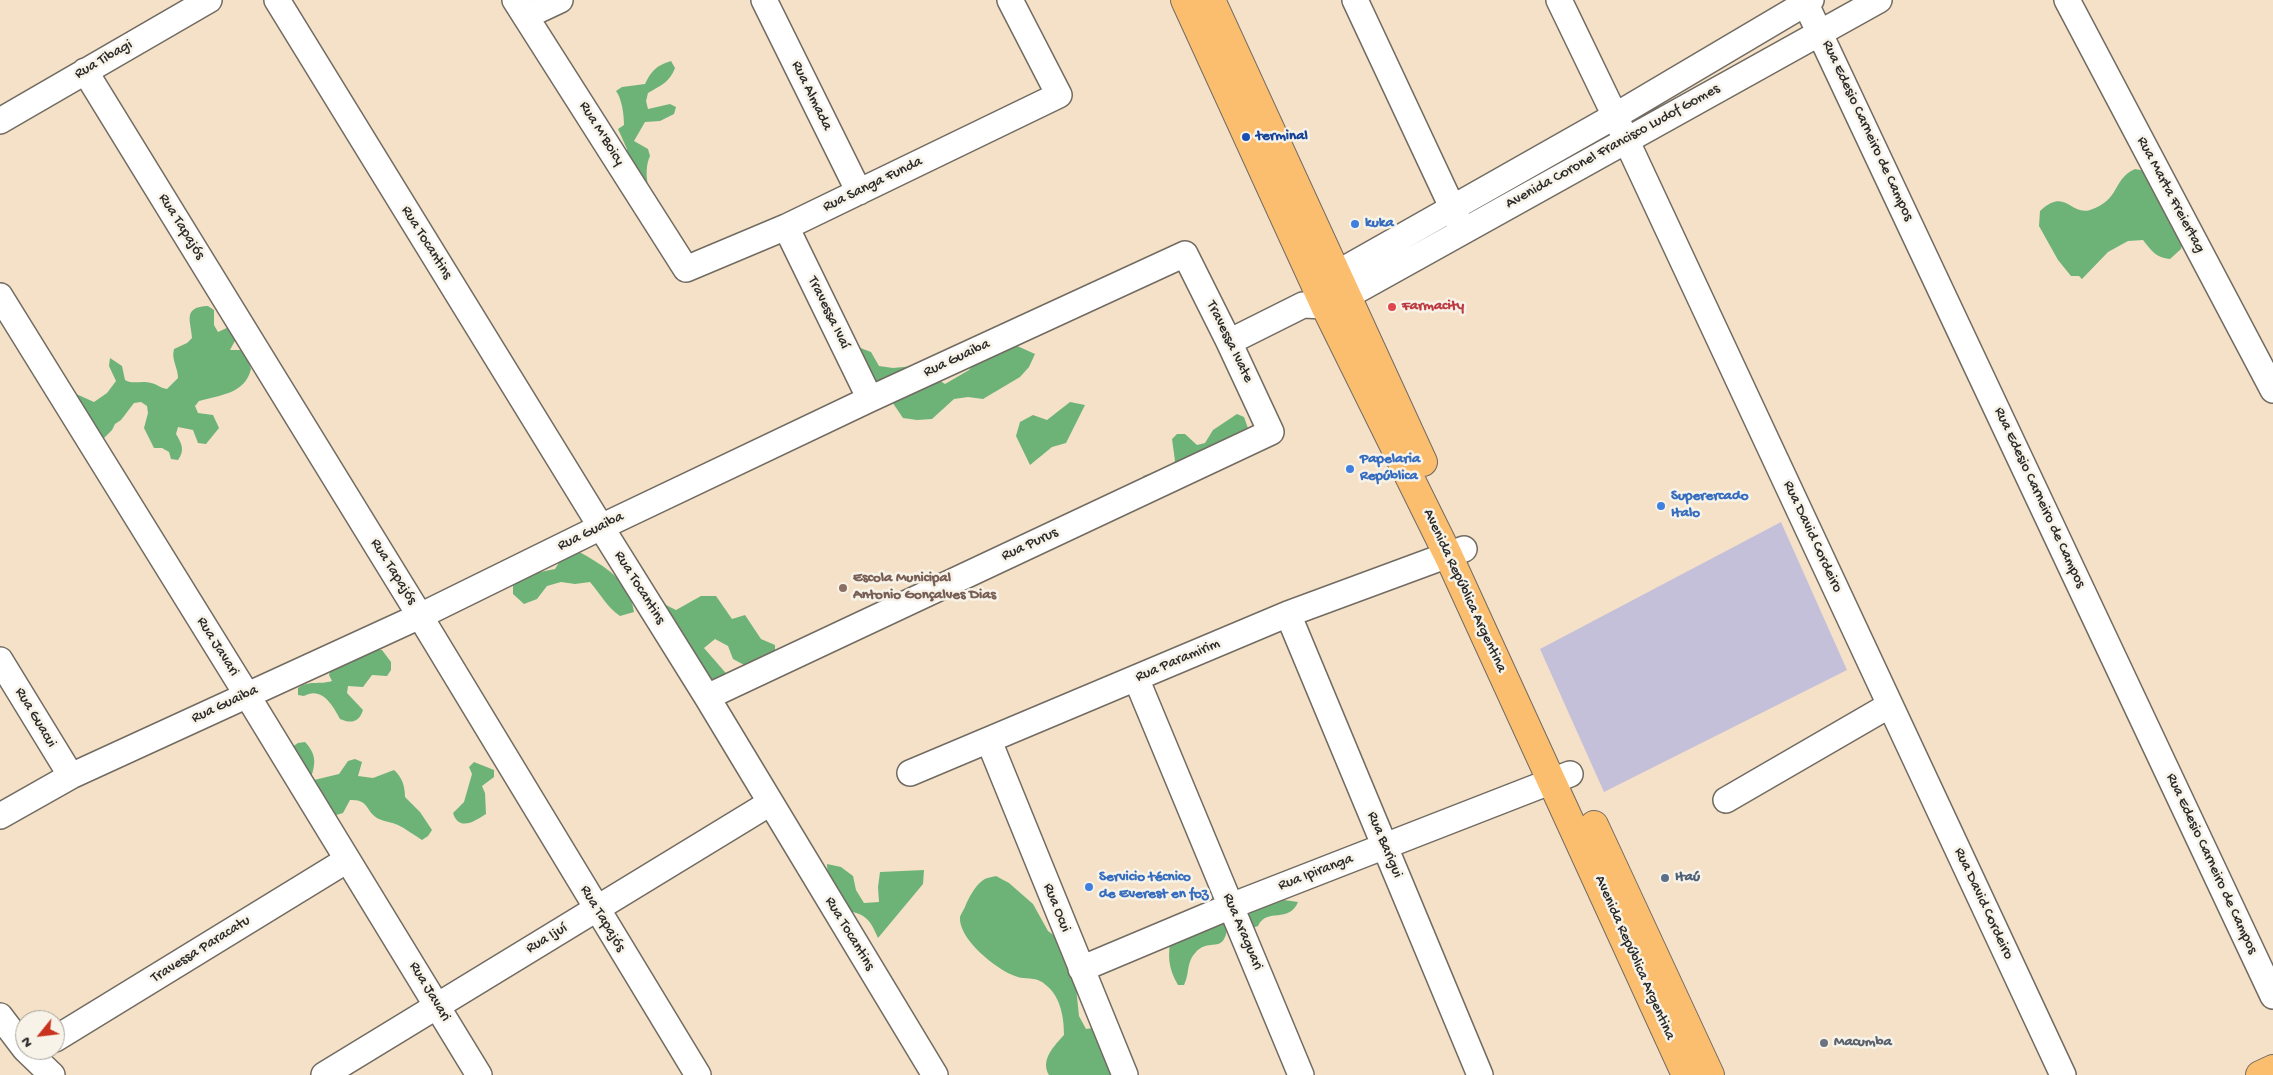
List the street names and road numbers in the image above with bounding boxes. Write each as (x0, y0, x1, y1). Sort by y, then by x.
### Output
street label: Rua Tibagi (72, 36, 136, 84)
street label: Rua Edesio Carneiro de Campos (1817, 38, 1917, 224)
street label: Rua Almada (786, 58, 836, 134)
street label: Avenida Coronel Francisco Ludof Gomes (1503, 80, 1723, 214)
street label: Rua M'Boicy (574, 99, 628, 169)
street label: Rua Marta Freiertag (2132, 134, 2208, 256)
street label: Rua Sanga Funda (820, 153, 926, 217)
street label: Rua Tapajós (154, 191, 208, 263)
street label: Rua Tocantins (396, 203, 456, 283)
street label: Travessa Ivaí (803, 274, 853, 352)
street label: Travessa Ivate (1201, 298, 1257, 386)
street label: Rua Guaiba (921, 336, 993, 382)
street label: Rua Edesio Carneiro de Campos (1989, 405, 2089, 591)
street label: Rua David Cordeiro (1778, 478, 1846, 596)
street label: Avenida República Argentina (1418, 506, 1510, 676)
street label: Rua Guaiba (555, 508, 627, 556)
street label: Rua Purus (999, 524, 1061, 566)
street label: Rua Tapajós (366, 536, 420, 608)
street label: Rua Tocantins (609, 548, 669, 628)
street label: Rua Javari (192, 614, 242, 680)
street label: Rua Paramirim (1133, 635, 1223, 687)
street label: Rua Guaiba (189, 682, 261, 728)
street label: Rua Guacui (10, 685, 60, 751)
street label: Rua Edesio Carneiro de Campos (2161, 771, 2261, 957)
street label: Rua Barigui (1362, 809, 1406, 881)
street label: Rua David Cordeiro (1949, 845, 2017, 963)
street label: Rua Ipiranga (1276, 851, 1356, 895)
street label: Avenida República Argentina (1590, 873, 1678, 1043)
street label: Rua Ocui (1038, 881, 1074, 935)
street label: Rua Tapajós (575, 883, 629, 955)
street label: Rua Araguari (1218, 891, 1266, 973)
street label: Rua Tocantins (820, 894, 878, 974)
street label: Travessa Paracatu (148, 912, 254, 988)
street label: Rua Ijuí (523, 920, 571, 958)
street label: Rua Javari (404, 959, 454, 1025)

